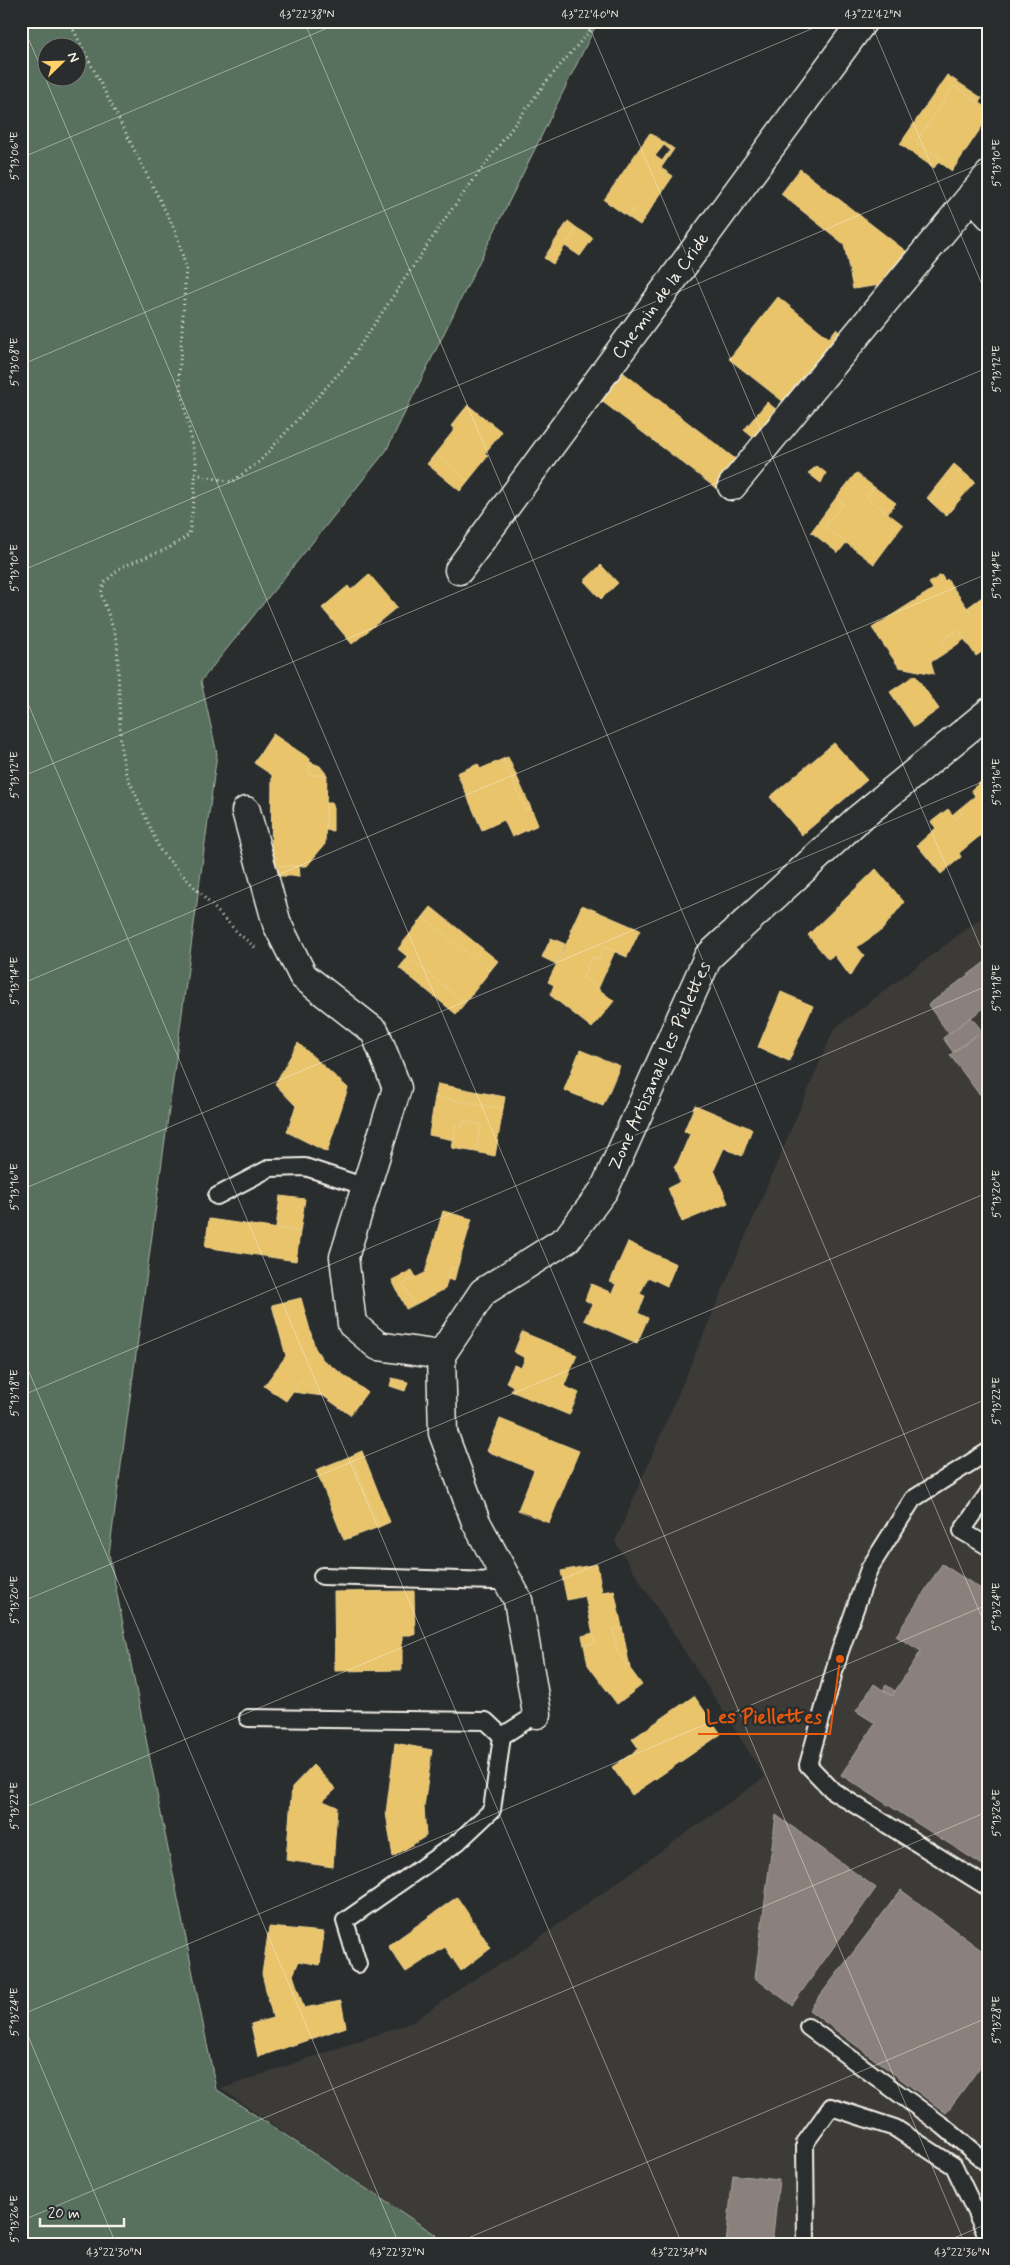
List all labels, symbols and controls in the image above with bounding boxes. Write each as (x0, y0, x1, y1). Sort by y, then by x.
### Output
text: 43°22'38"N (279, 7, 335, 23)
text: 43°22'40"N (561, 7, 619, 23)
text: 43°22'42"N (845, 7, 901, 23)
north arrow (38, 38, 88, 88)
text: N (63, 50, 83, 65)
text: 5°13'06"E (7, 132, 23, 180)
text: 5°13'10"E (989, 139, 1005, 187)
street label: Chemin de la Cride (607, 228, 715, 364)
text: 5°13'08"E (7, 338, 23, 386)
text: 5°13'12"E (989, 345, 1005, 393)
text: 5°13'10"E (7, 544, 23, 592)
text: 5°13'14"E (989, 551, 1005, 599)
text: 5°13'12"E (7, 751, 23, 799)
text: 5°13'16"E (989, 758, 1005, 806)
text: 5°13'14"E (7, 957, 23, 1005)
street label: Zone Artisanale les Pielettes (603, 958, 717, 1174)
text: 5°13'18"E (989, 964, 1005, 1012)
text: 5°13'16"E (7, 1163, 23, 1211)
text: 5°13'20"E (989, 1170, 1005, 1218)
text: 5°13'18"E (7, 1369, 23, 1417)
text: 5°13'22"E (989, 1377, 1005, 1425)
text: 5°13'20"E (7, 1576, 23, 1624)
text: 5°13'24"E (989, 1583, 1005, 1631)
callout: Les Piellettes (698, 1700, 830, 1734)
text: Les Piellettes (706, 1705, 822, 1730)
text: 5°13'22"E (7, 1782, 23, 1830)
text: 5°13'26"E (989, 1789, 1005, 1837)
text: 5°13'24"E (7, 1988, 23, 2036)
text: 5°13'28"E (989, 1996, 1005, 2044)
text: 5°13'26"E (7, 2195, 23, 2243)
scale bar (40, 2195, 124, 2227)
text: 20 m (48, 2204, 80, 2224)
text: 43°22'30"N (86, 2245, 142, 2261)
text: 43°22'32"N (370, 2245, 425, 2261)
text: 43°22'34"N (651, 2245, 707, 2261)
text: 43°22'36"N (934, 2245, 990, 2261)

